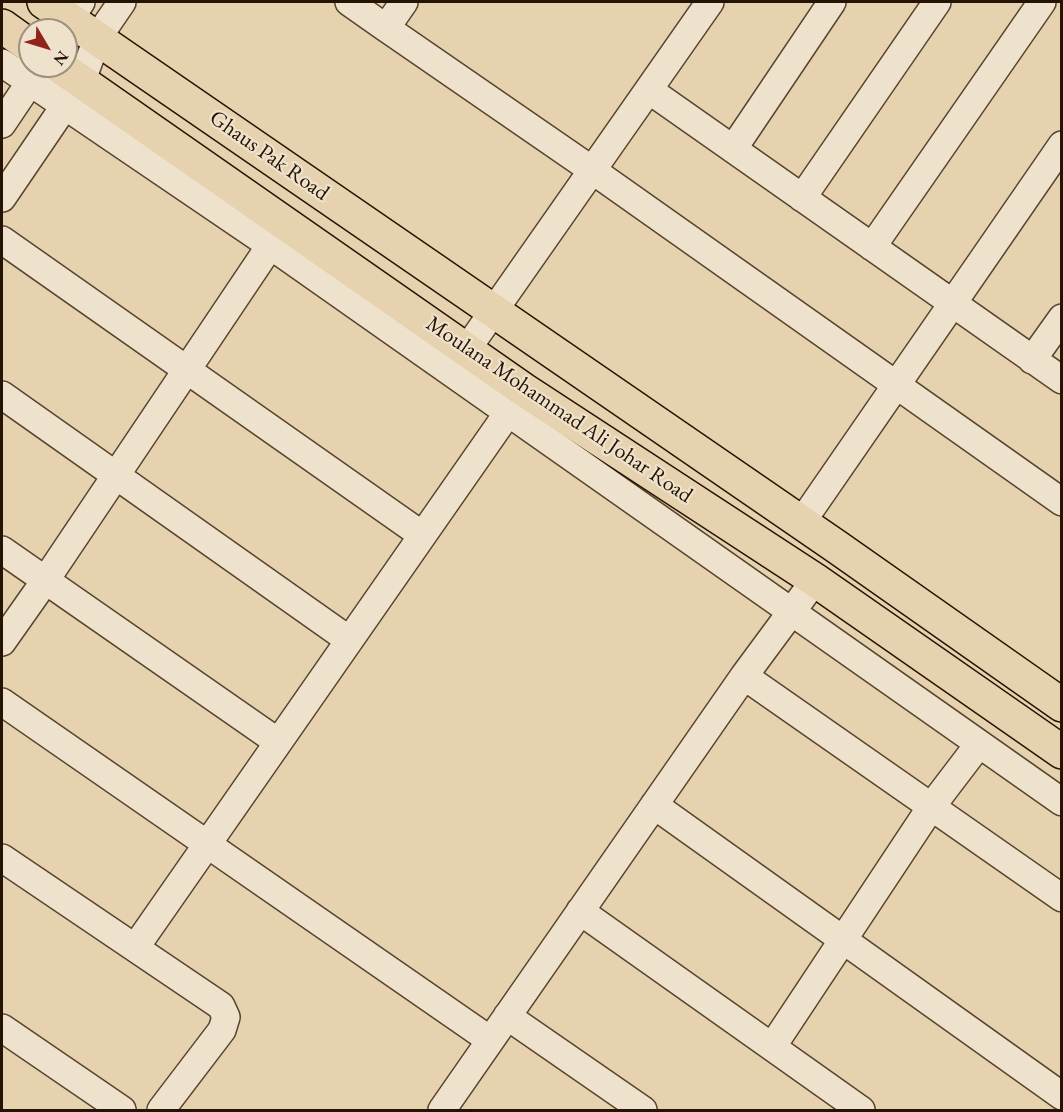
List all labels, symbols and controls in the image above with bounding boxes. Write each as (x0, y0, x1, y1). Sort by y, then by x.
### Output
north arrow (18, 18, 78, 78)
text: N (49, 47, 73, 70)
street label: Ghaus Pak Road (204, 105, 334, 207)
street label: Moulana Mohammad Ali Johar Road (421, 311, 697, 509)

